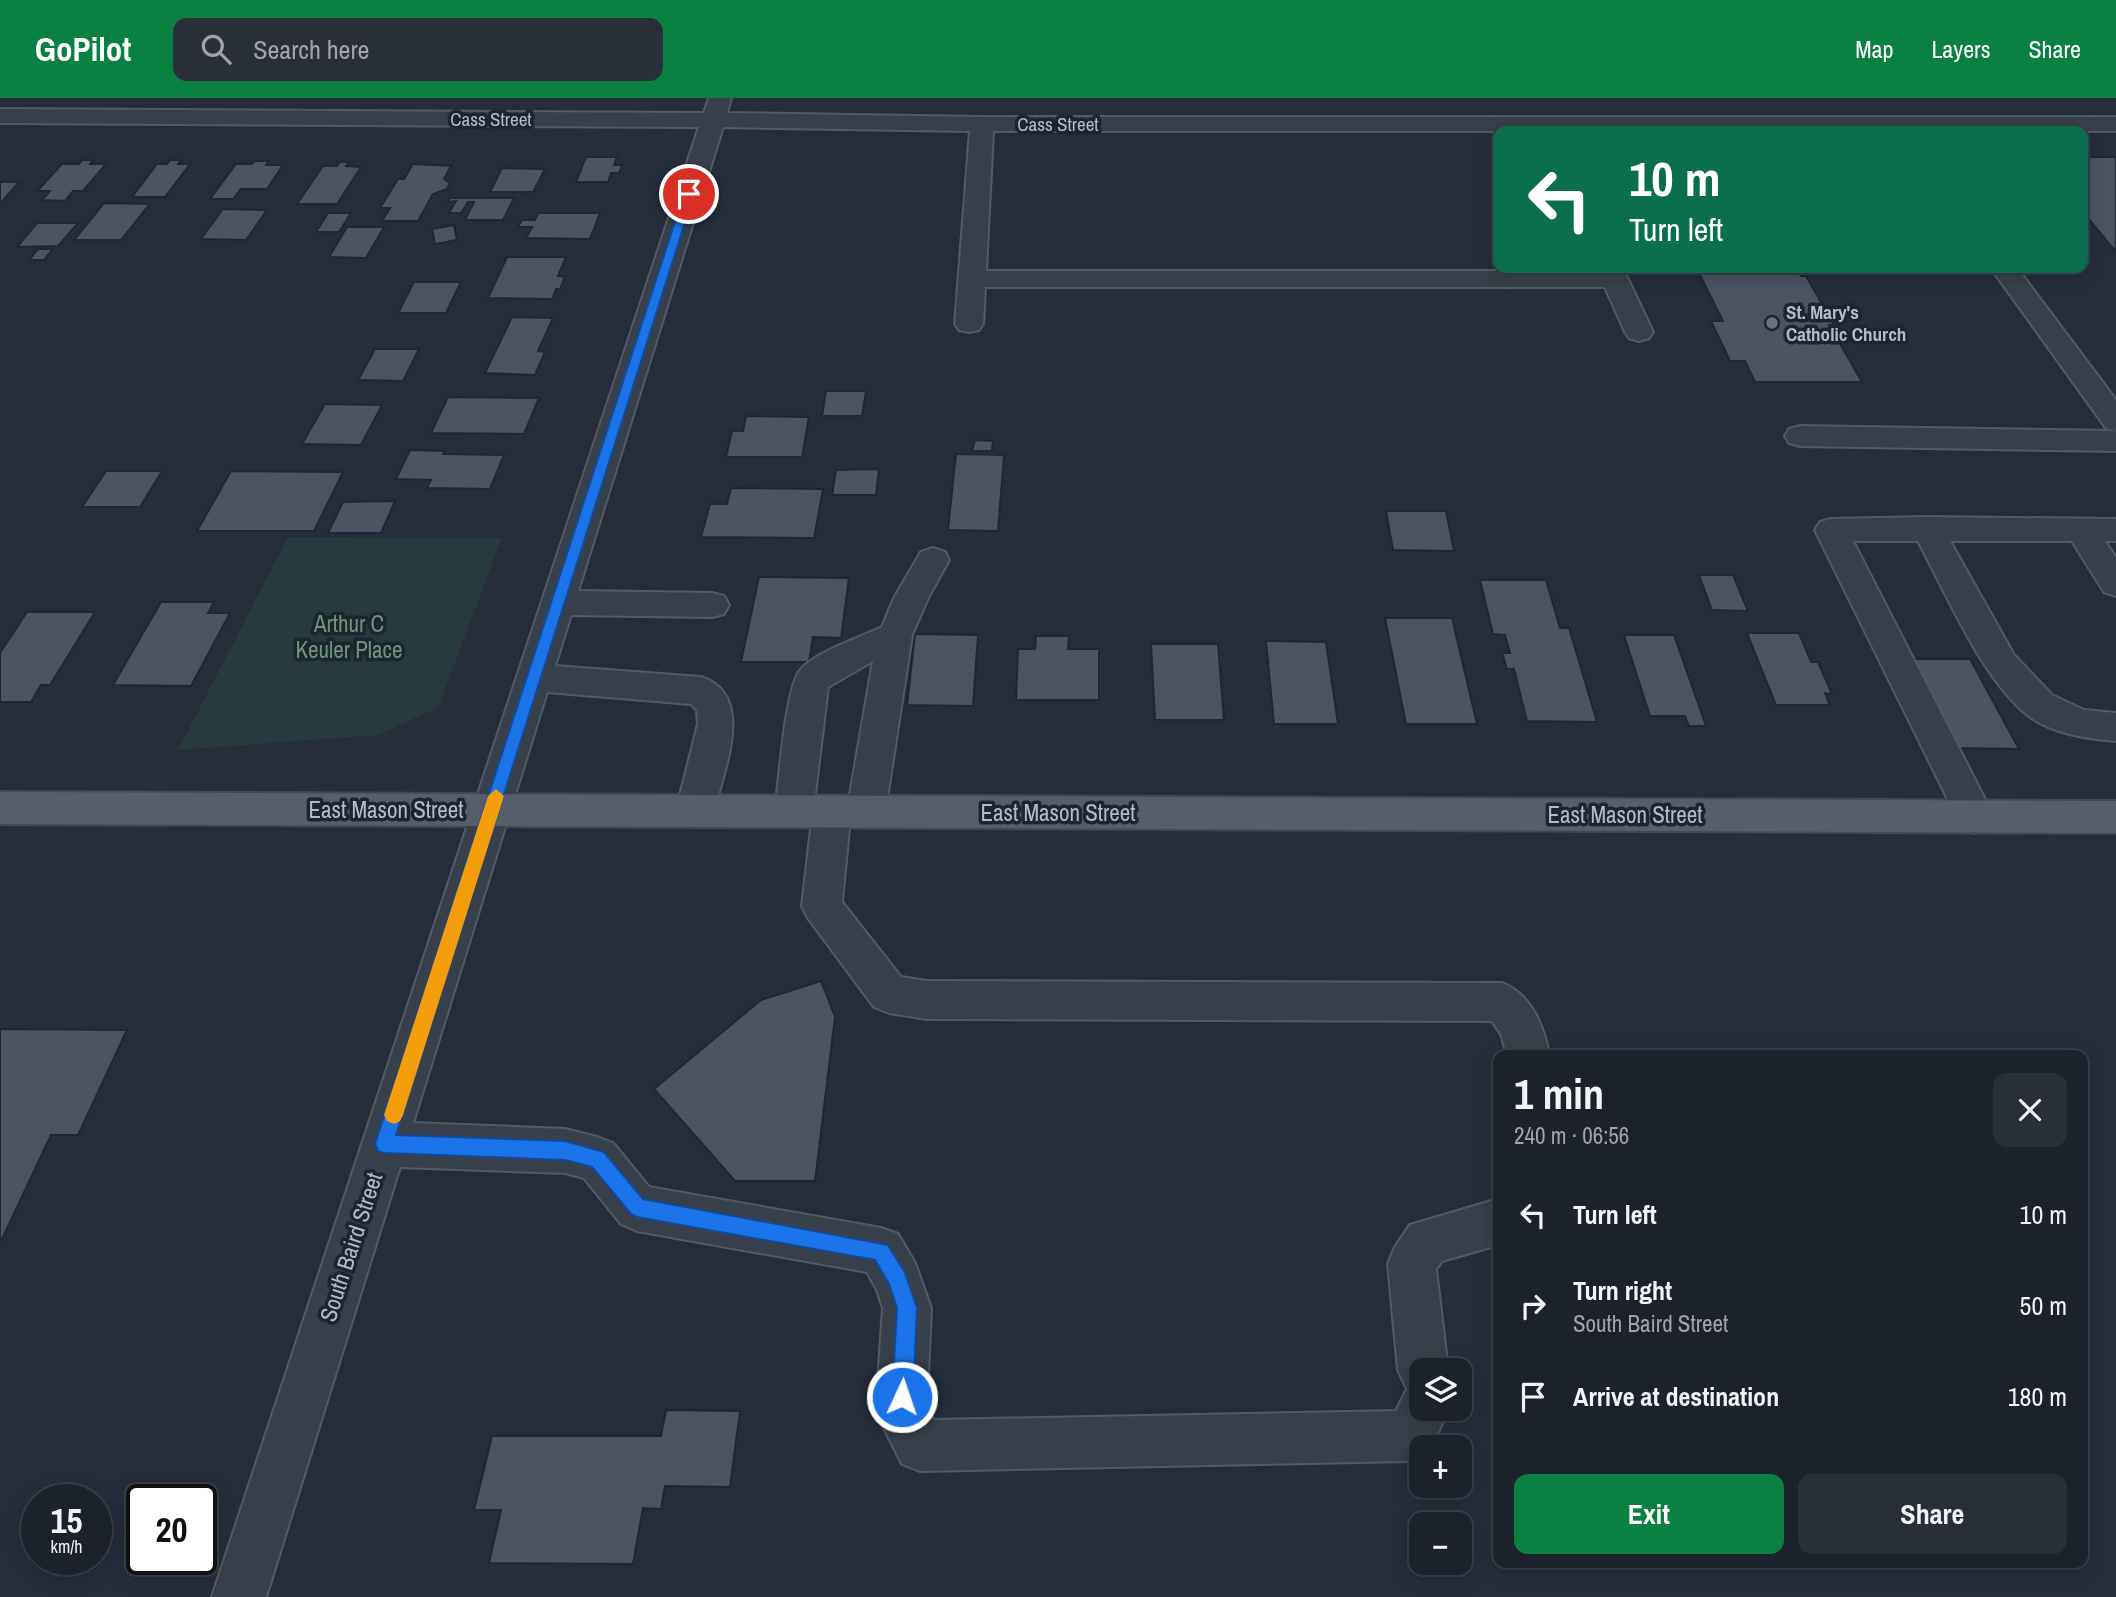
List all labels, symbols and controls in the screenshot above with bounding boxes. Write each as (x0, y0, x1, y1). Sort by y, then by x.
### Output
search box (173, 18, 663, 81)
text: GoPilot (35, 27, 131, 71)
icon: search (197, 30, 235, 68)
text: Search here (253, 32, 369, 67)
text: Map (1855, 33, 1893, 65)
text: Layers (1931, 33, 1990, 65)
text: Share (2028, 33, 2081, 65)
street label: Cass Street (450, 106, 532, 132)
street label: Cass Street (1017, 111, 1099, 137)
text: 10 m (1629, 145, 1721, 211)
icon: left (1514, 154, 1605, 245)
pin (659, 164, 719, 224)
icon: arrive (670, 175, 708, 213)
text: Turn left (1629, 208, 1723, 251)
place label: St. Mary's Catholic Church (1786, 299, 1906, 347)
marker: St. Mary's Catholic Church (1764, 315, 1780, 331)
park label: Arthur C Keuler Place (296, 608, 402, 665)
street label: East Mason Street (308, 794, 464, 825)
street label: East Mason Street (980, 797, 1136, 828)
street label: East Mason Street (1547, 799, 1703, 830)
text: 1 min (1514, 1066, 1604, 1122)
button: close (1993, 1073, 2067, 1147)
text: 240 m · 06:56 (1514, 1120, 1629, 1151)
street label: South Baird Street (312, 1168, 389, 1325)
icon: left (1514, 1196, 1552, 1234)
text: Turn left (1573, 1197, 1657, 1232)
text: 10 m (2020, 1197, 2067, 1232)
text: Turn right (1573, 1273, 1672, 1308)
icon: right (1514, 1287, 1552, 1325)
text: 50 m (2020, 1288, 2067, 1323)
text: South Baird Street (1573, 1308, 1728, 1339)
map controls (1409, 1358, 1472, 1575)
button: layers (1409, 1358, 1472, 1421)
position arrow (865, 1360, 939, 1434)
icon: arrive (1514, 1378, 1552, 1416)
text: Arrive at destination (1573, 1379, 1779, 1414)
text: 180 m (2008, 1379, 2067, 1414)
button: + (1409, 1435, 1472, 1498)
button: Exit (1514, 1474, 1784, 1554)
button: Share (1798, 1474, 2067, 1554)
speed limit sign: 20 (126, 1484, 217, 1575)
text: 15 (51, 1497, 82, 1544)
button: − (1409, 1512, 1472, 1575)
text: km/h (51, 1534, 83, 1559)

